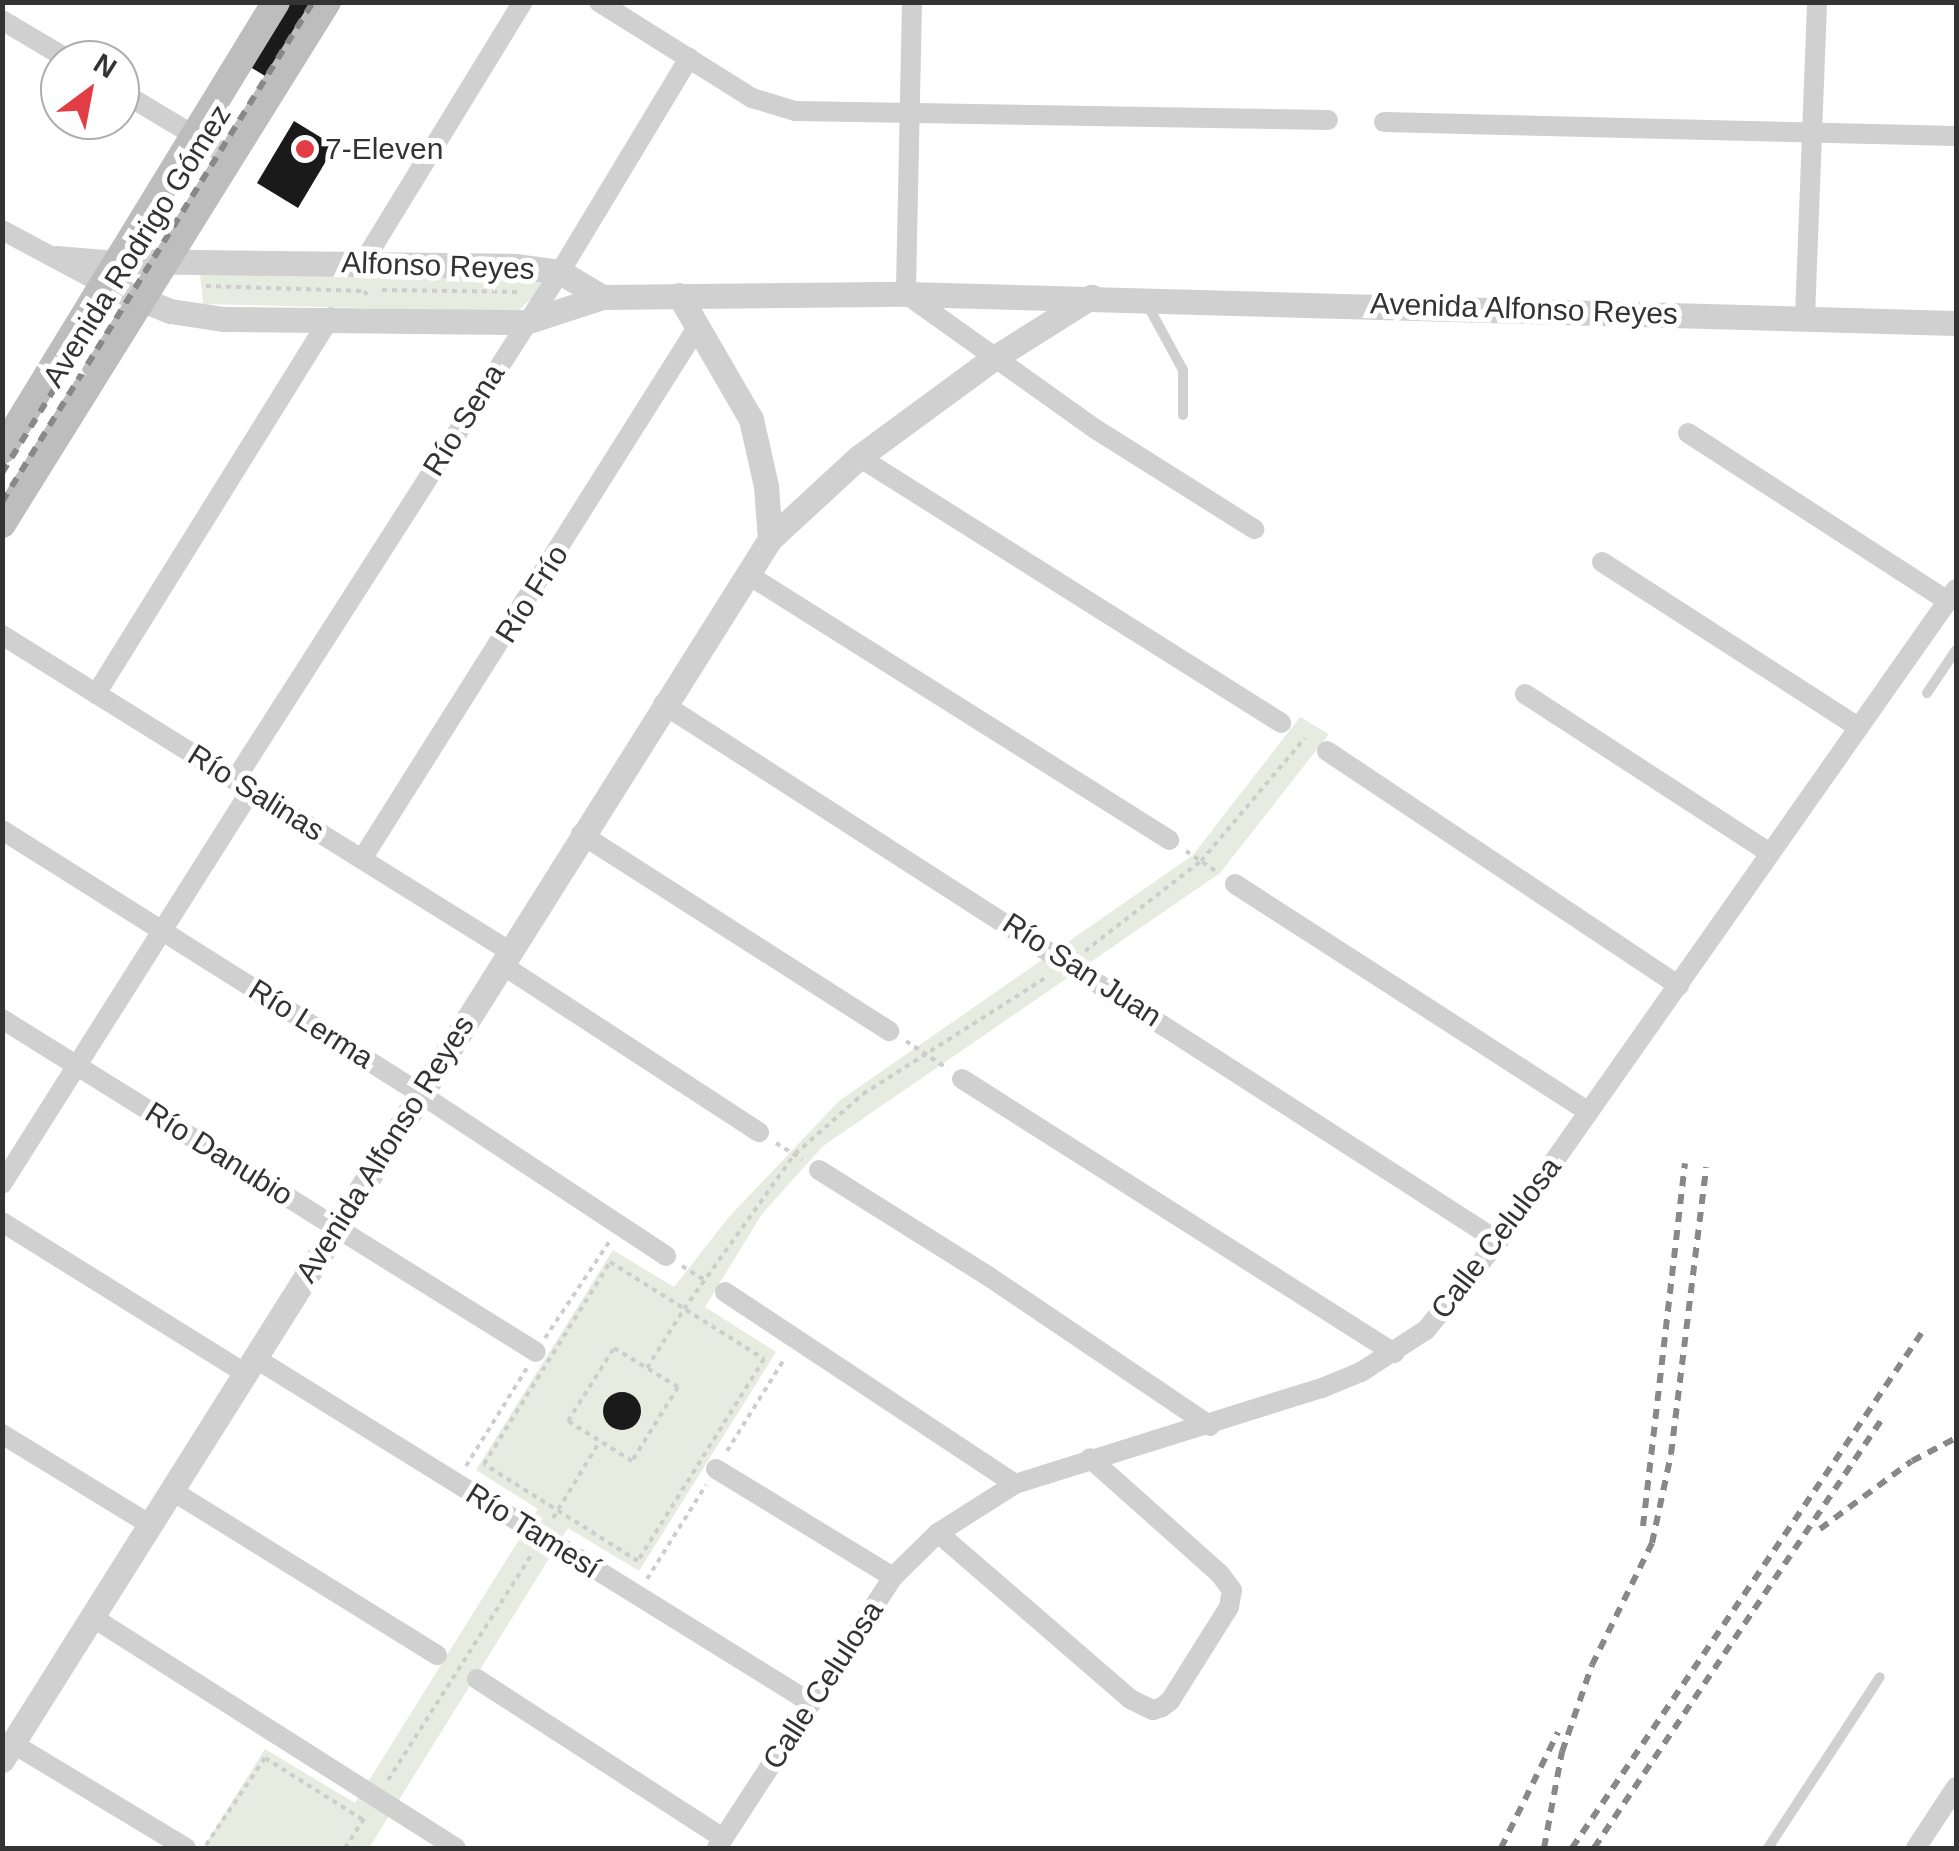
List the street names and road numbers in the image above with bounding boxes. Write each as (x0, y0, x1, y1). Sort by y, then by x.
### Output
street label: Avenida Rodrigo Gómez (35, 98, 239, 394)
street label: Alfonso Reyes (341, 245, 535, 287)
street label: Avenida Alfonso Reyes (1369, 286, 1679, 332)
street label: Río Sena (416, 357, 512, 483)
street label: Río Frío (488, 539, 576, 649)
street label: Río Salinas (181, 737, 331, 849)
street label: Río San Juan (996, 905, 1168, 1035)
street label: Río Lerma (242, 972, 380, 1076)
street label: Avenida Alfonso Reyes (288, 1008, 482, 1290)
street label: Río Danubio (139, 1095, 299, 1213)
street label: Calle Celulosa (1423, 1150, 1569, 1326)
street label: Río Tamesí (459, 1476, 607, 1586)
street label: Calle Celulosa (755, 1594, 891, 1776)

